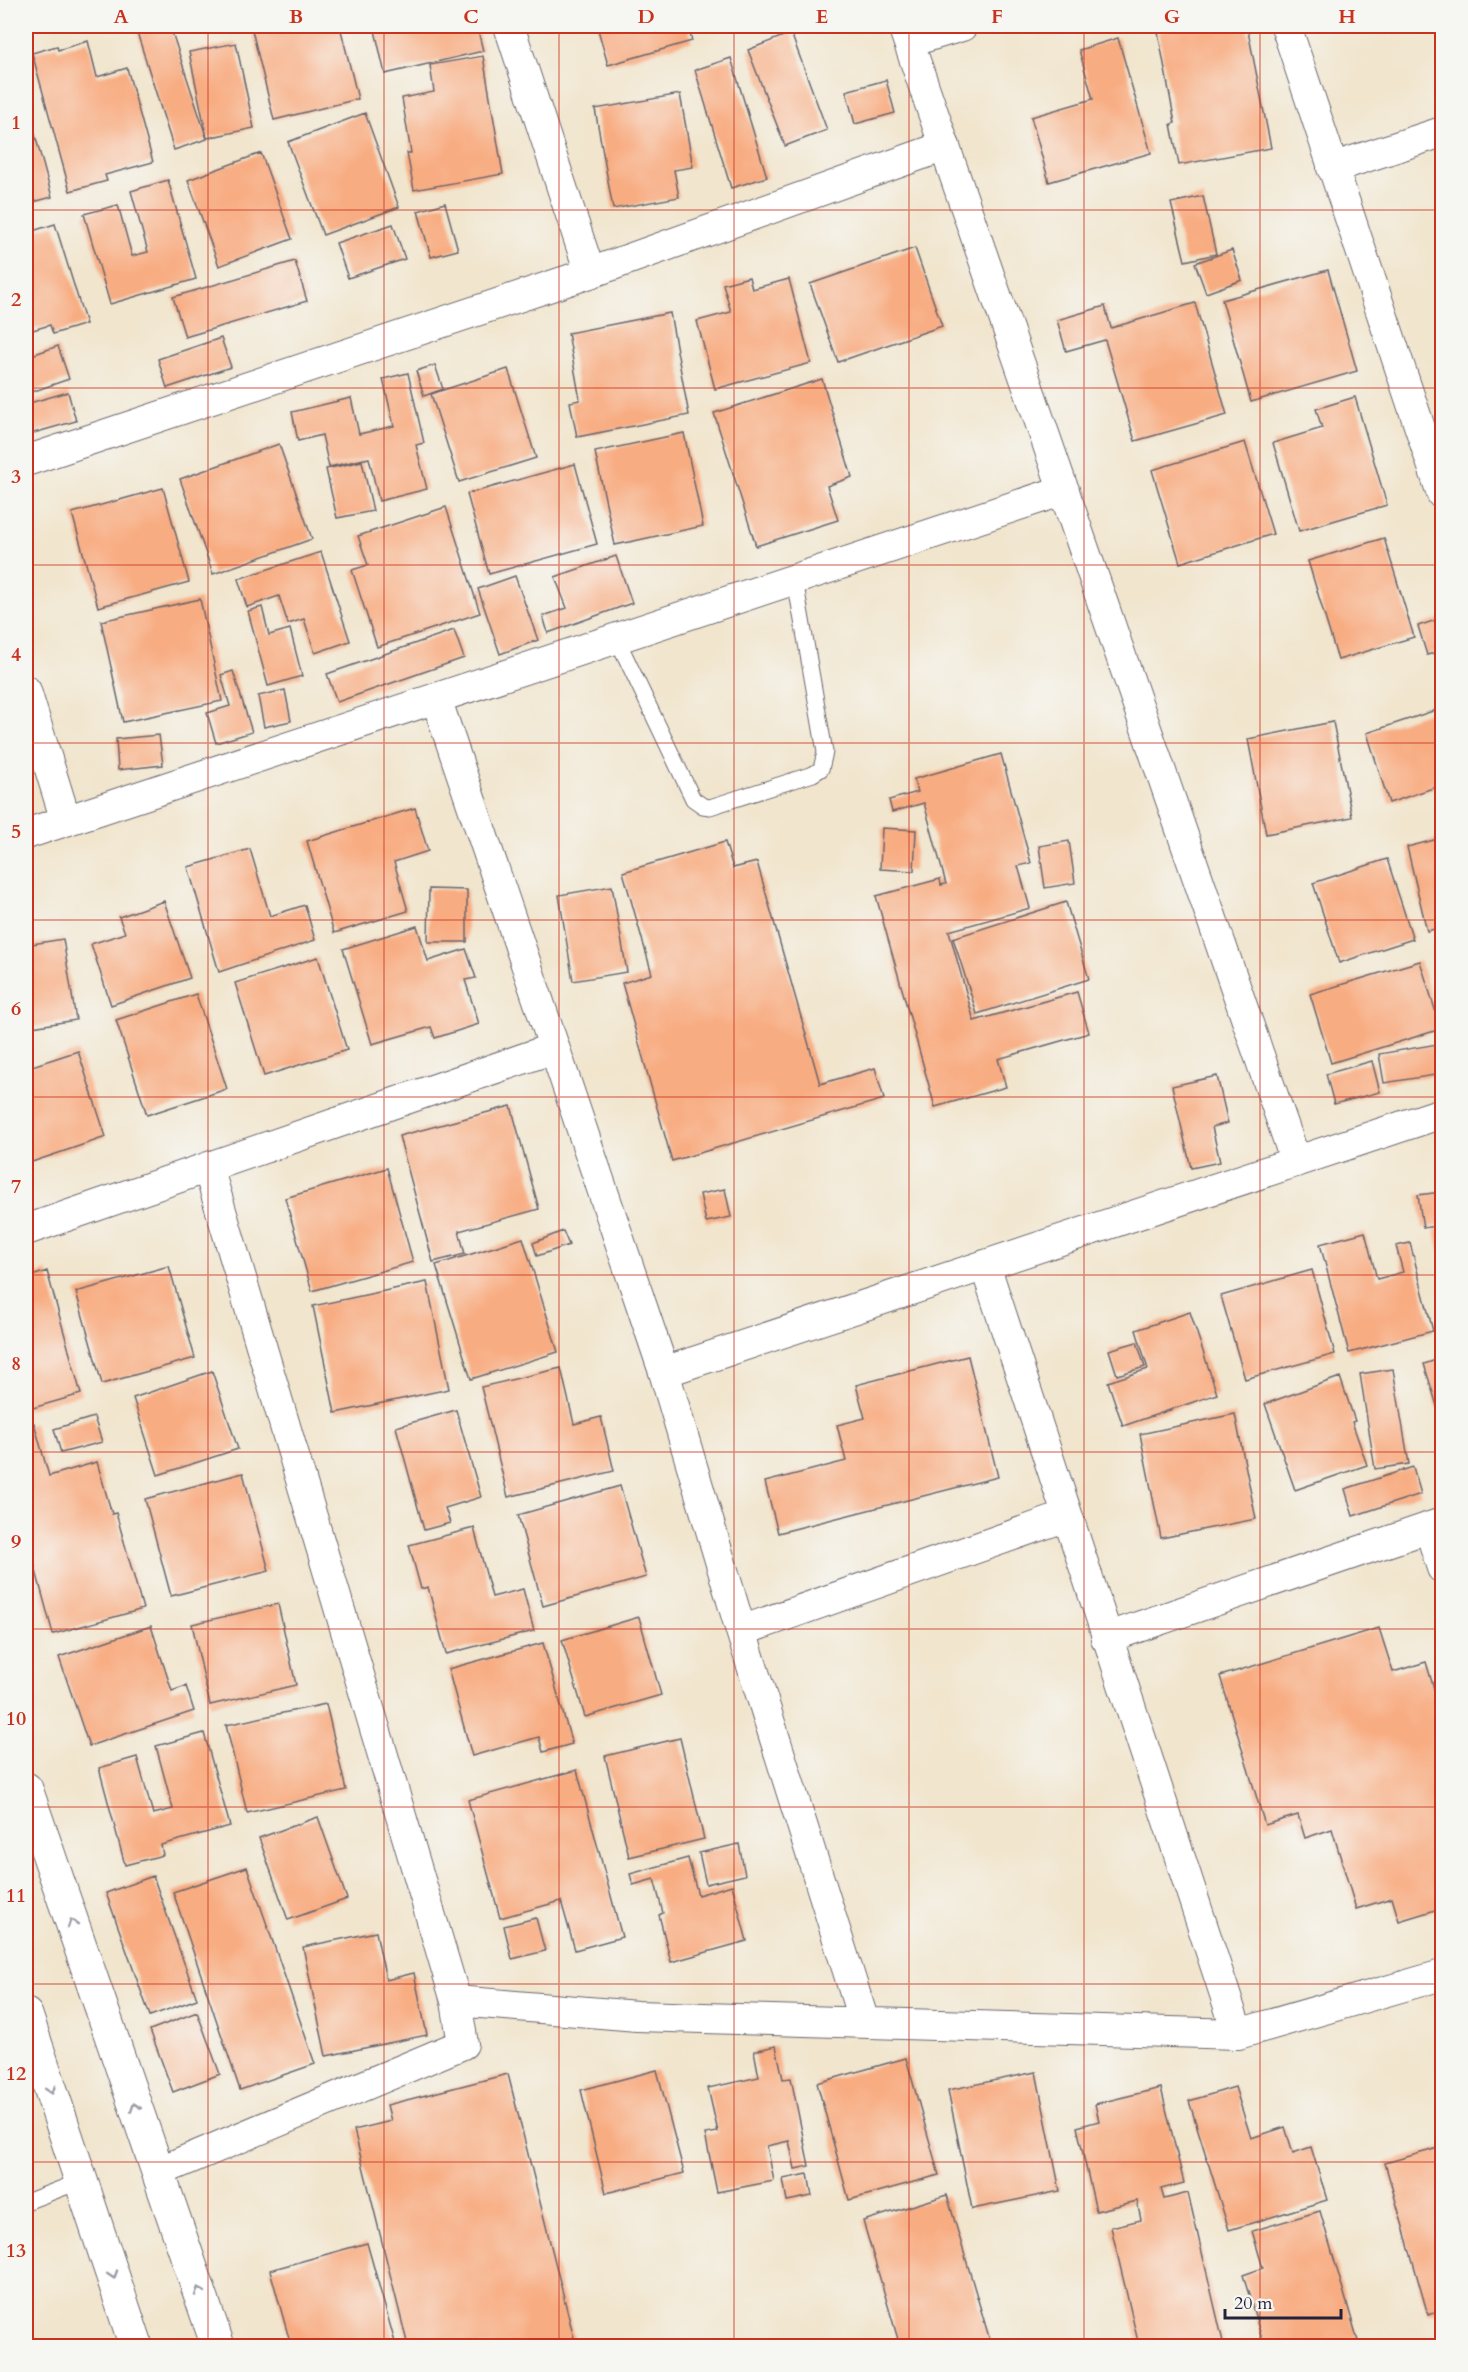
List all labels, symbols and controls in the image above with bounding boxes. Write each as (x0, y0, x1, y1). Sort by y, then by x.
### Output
text: A (113, 3, 129, 30)
text: B (289, 3, 303, 30)
text: C (463, 3, 479, 30)
text: D (637, 3, 655, 30)
text: E (816, 3, 828, 30)
text: F (991, 3, 1003, 30)
text: G (1164, 3, 1180, 30)
text: H (1338, 3, 1356, 30)
text: 1 (11, 109, 21, 136)
text: 2 (11, 286, 21, 313)
text: 3 (11, 463, 21, 490)
text: 4 (11, 641, 21, 668)
text: 5 (11, 818, 21, 845)
text: 6 (11, 995, 21, 1022)
text: 7 (11, 1173, 21, 1200)
text: 8 (11, 1350, 21, 1377)
text: 9 (11, 1528, 21, 1555)
text: 10 (6, 1705, 26, 1732)
text: 11 (6, 1882, 26, 1909)
one-way arrow (66, 1918, 79, 1928)
text: 12 (6, 2060, 26, 2087)
one-way arrow (43, 2084, 56, 2095)
one-way arrow (130, 2102, 143, 2113)
text: 13 (6, 2237, 26, 2264)
one-way arrow (105, 2269, 118, 2280)
scale bar (1225, 2282, 1340, 2320)
one-way arrow (193, 2286, 206, 2297)
text: 20 m (1234, 2291, 1273, 2316)

